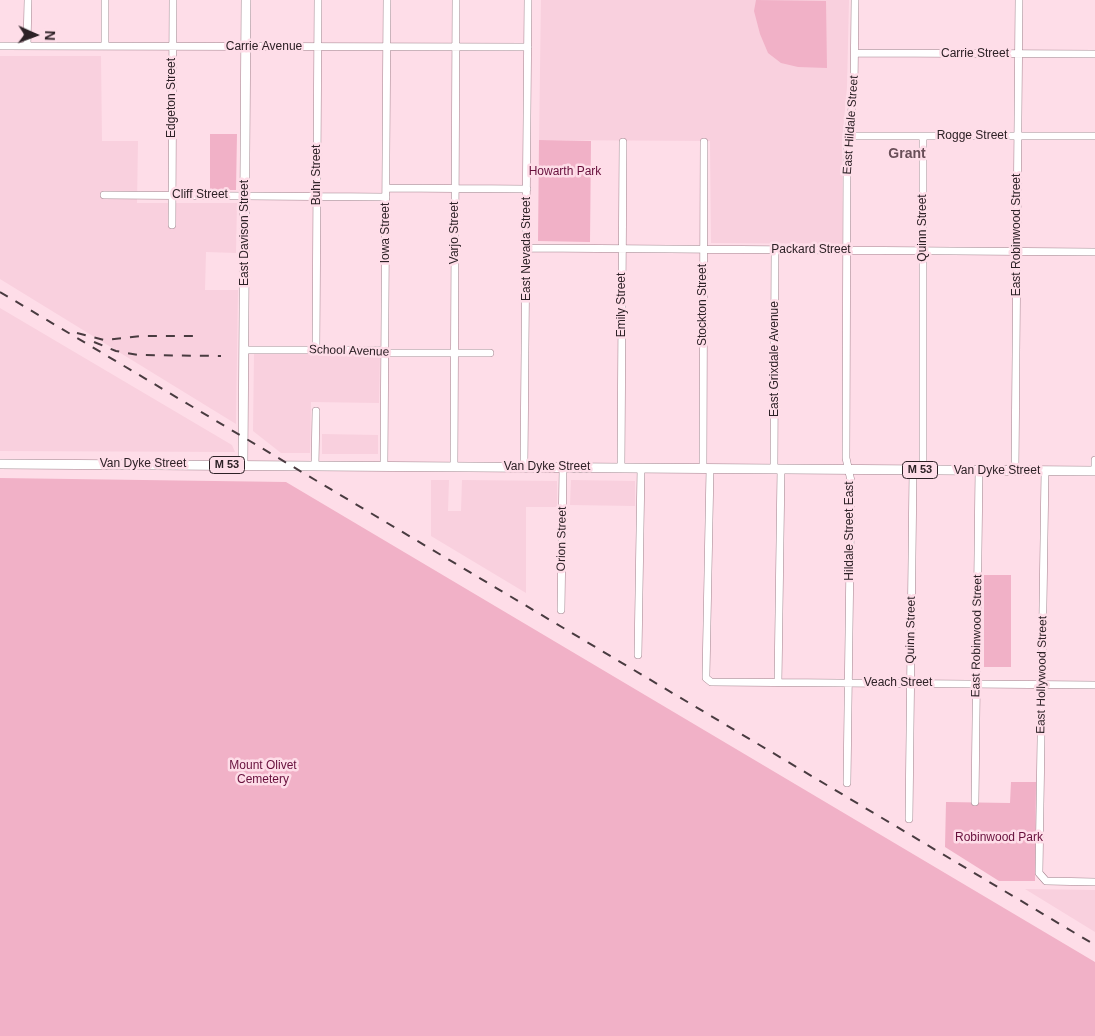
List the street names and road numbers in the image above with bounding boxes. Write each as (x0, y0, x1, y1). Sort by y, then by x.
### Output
street label: Carrie Avenue (226, 40, 302, 54)
street label: Carrie Street (941, 47, 1009, 61)
street label: Edgeton Street (165, 58, 179, 138)
street label: East Hildale Street (840, 75, 862, 175)
street label: Rogge Street (937, 129, 1007, 143)
street label: Buhr Street (310, 145, 324, 205)
street label: East Robinwood Street (1010, 174, 1024, 296)
street label: East Davison Street (238, 180, 252, 286)
street label: Cliff Street (172, 188, 228, 202)
street label: Quinn Street (916, 194, 930, 262)
street label: East Nevada Street (520, 197, 534, 301)
street label: Varjo Street (448, 202, 462, 264)
street label: Iowa Street (379, 203, 393, 263)
street label: Packard Street (771, 243, 851, 257)
street label: Stockton Street (696, 264, 710, 346)
street label: Emily Street (615, 273, 629, 337)
street label: East Grixdale Avenue (768, 301, 782, 417)
street label: School Avenue (309, 342, 389, 360)
road number: M 53 (210, 456, 244, 474)
street label: Van Dyke Street (100, 457, 186, 471)
street label: Van Dyke Street (504, 460, 590, 474)
road number: M 53 (902, 462, 938, 478)
street label: Van Dyke Street (954, 464, 1040, 478)
street label: Hildale Street East (843, 481, 857, 581)
street label: Orion Street (554, 507, 570, 571)
street label: East Robinwood Street (969, 575, 985, 697)
street label: Quinn Street (903, 596, 919, 664)
street label: East Hollywood Street (1034, 616, 1050, 734)
street label: Veach Street (864, 676, 932, 690)

